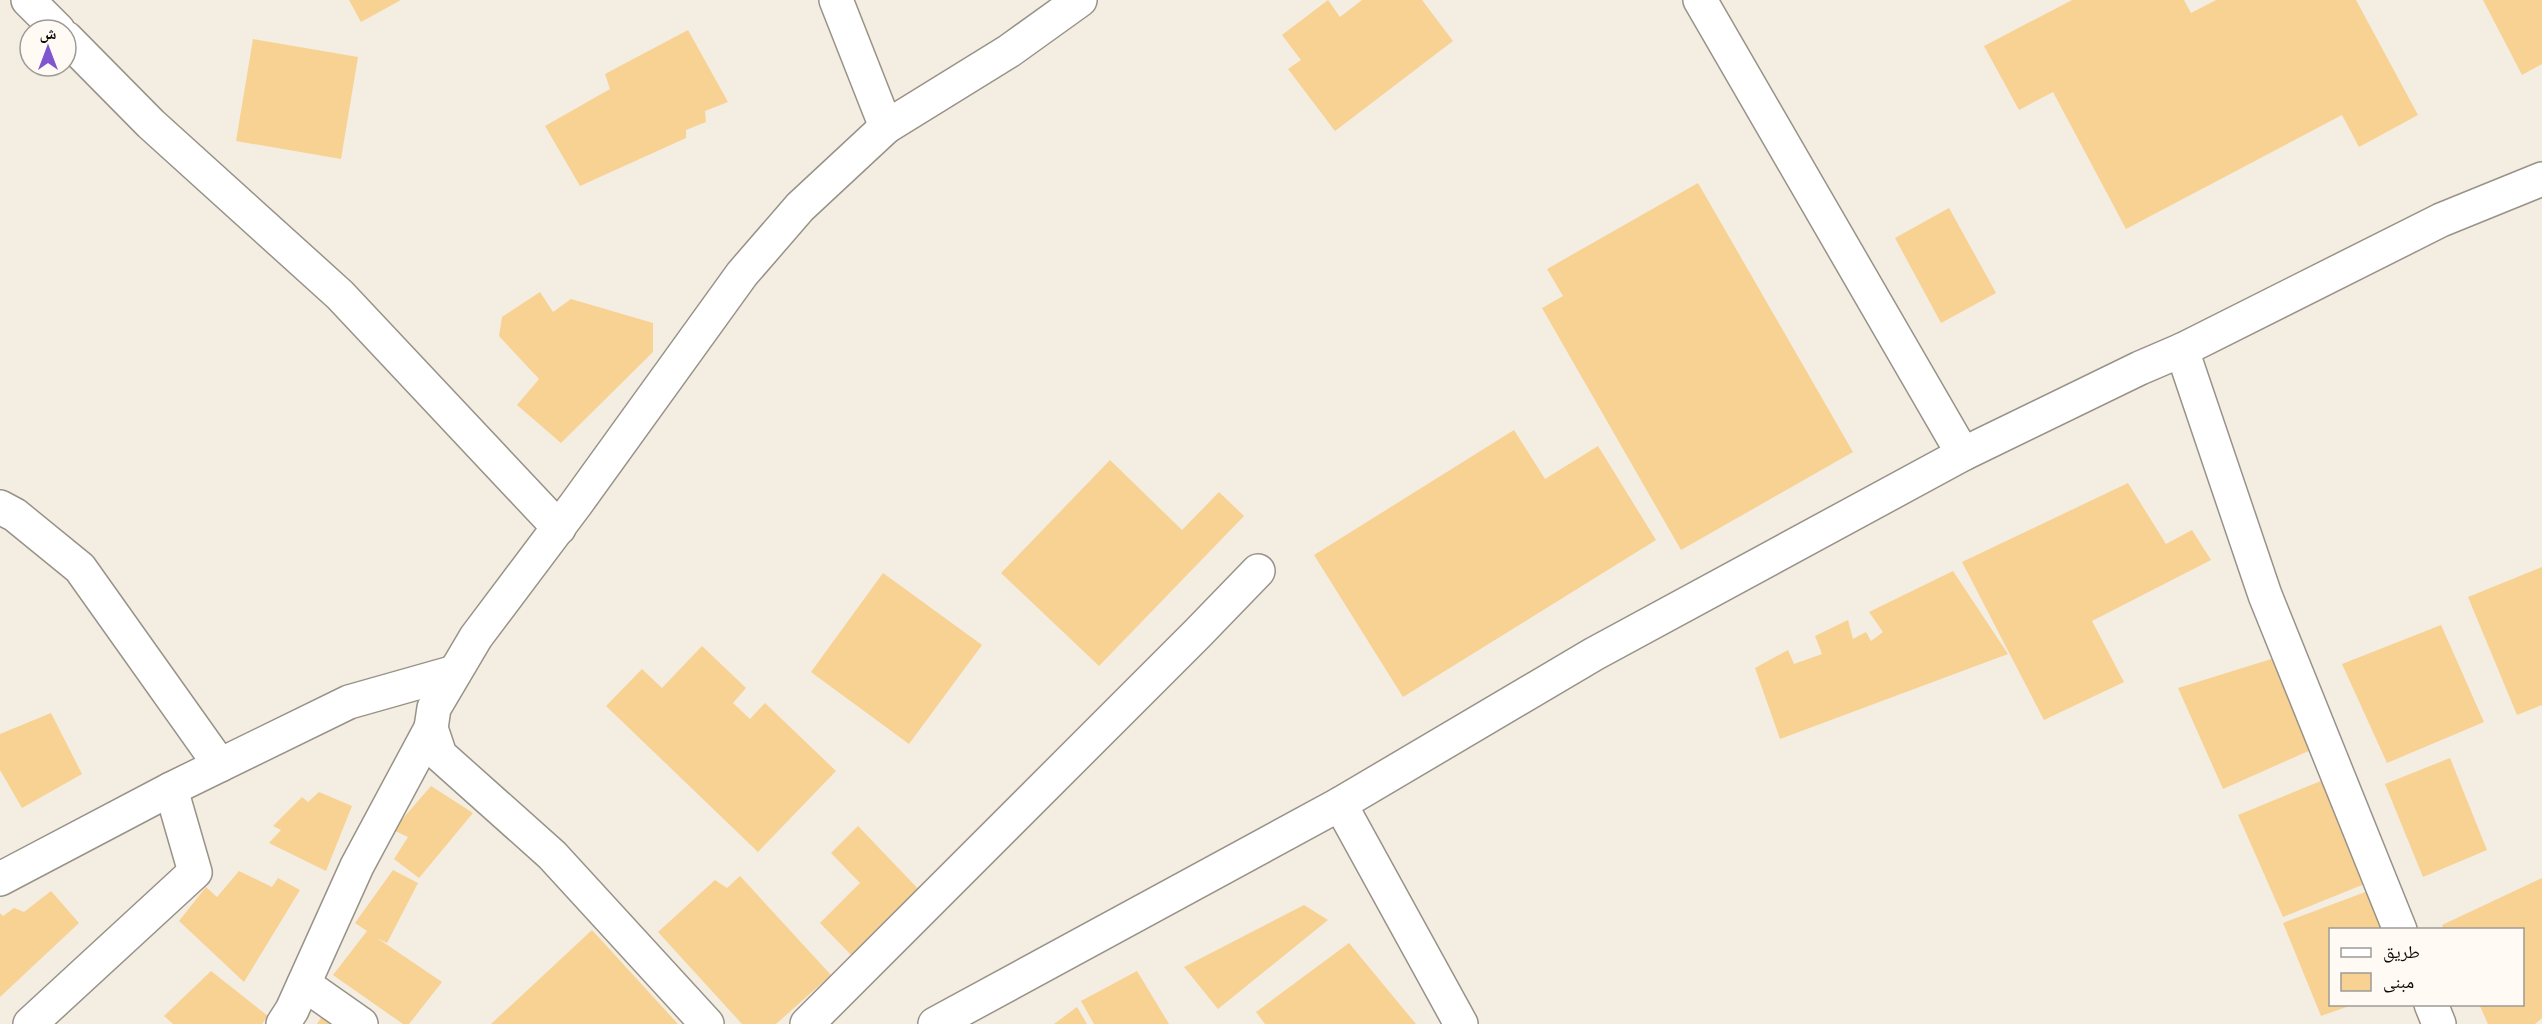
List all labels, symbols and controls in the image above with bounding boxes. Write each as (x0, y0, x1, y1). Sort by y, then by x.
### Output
north arrow (18, 18, 78, 78)
text: ش (40, 25, 57, 45)
legend (2329, 928, 2524, 1006)
text: طريق (2383, 942, 2420, 965)
text: مبنى (2383, 972, 2414, 995)

